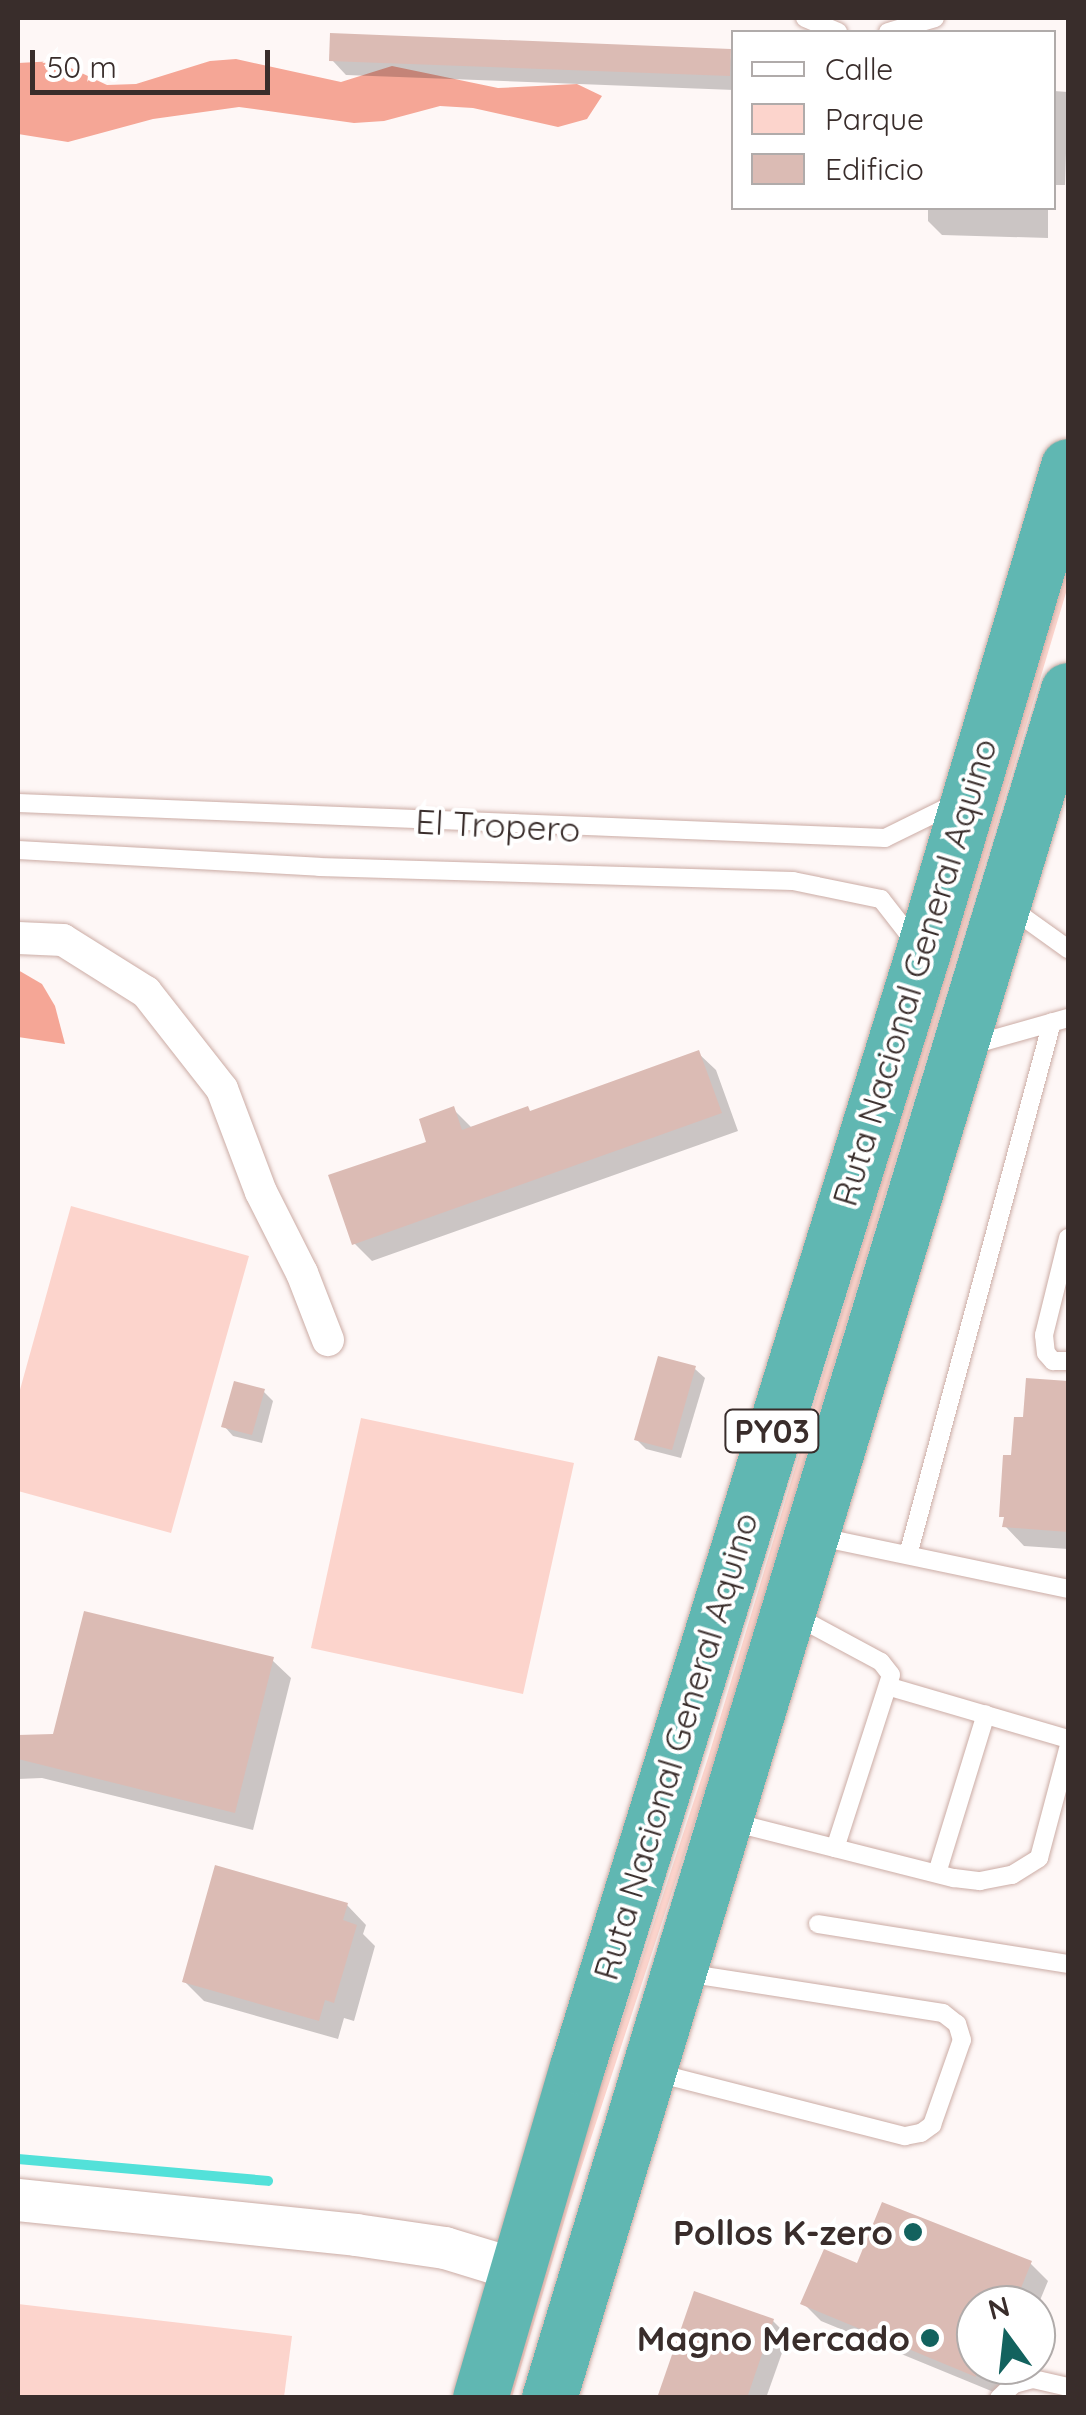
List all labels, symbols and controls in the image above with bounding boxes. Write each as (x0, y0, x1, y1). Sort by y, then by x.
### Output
scale bar (35, 30, 275, 92)
legend (731, 30, 1056, 210)
text: 50 m (47, 48, 117, 86)
text: Calle (825, 50, 893, 88)
text: Parque (825, 100, 924, 138)
text: Edificio (825, 150, 924, 188)
street label: Ruta Nacional General Aquino (823, 733, 1005, 1211)
street label: El Tropero (414, 800, 582, 850)
road number: PY03 (722, 1404, 822, 1458)
street label: Ruta Nacional General Aquino (584, 1507, 766, 1985)
place label: Pollos K-zero (673, 2211, 893, 2253)
marker: Pollos K-zero (902, 2221, 924, 2243)
north arrow (956, 2285, 1056, 2385)
text: N (984, 2288, 1013, 2327)
place label: Magno Mercado (637, 2317, 910, 2359)
marker: Magno Mercado (919, 2327, 941, 2349)

